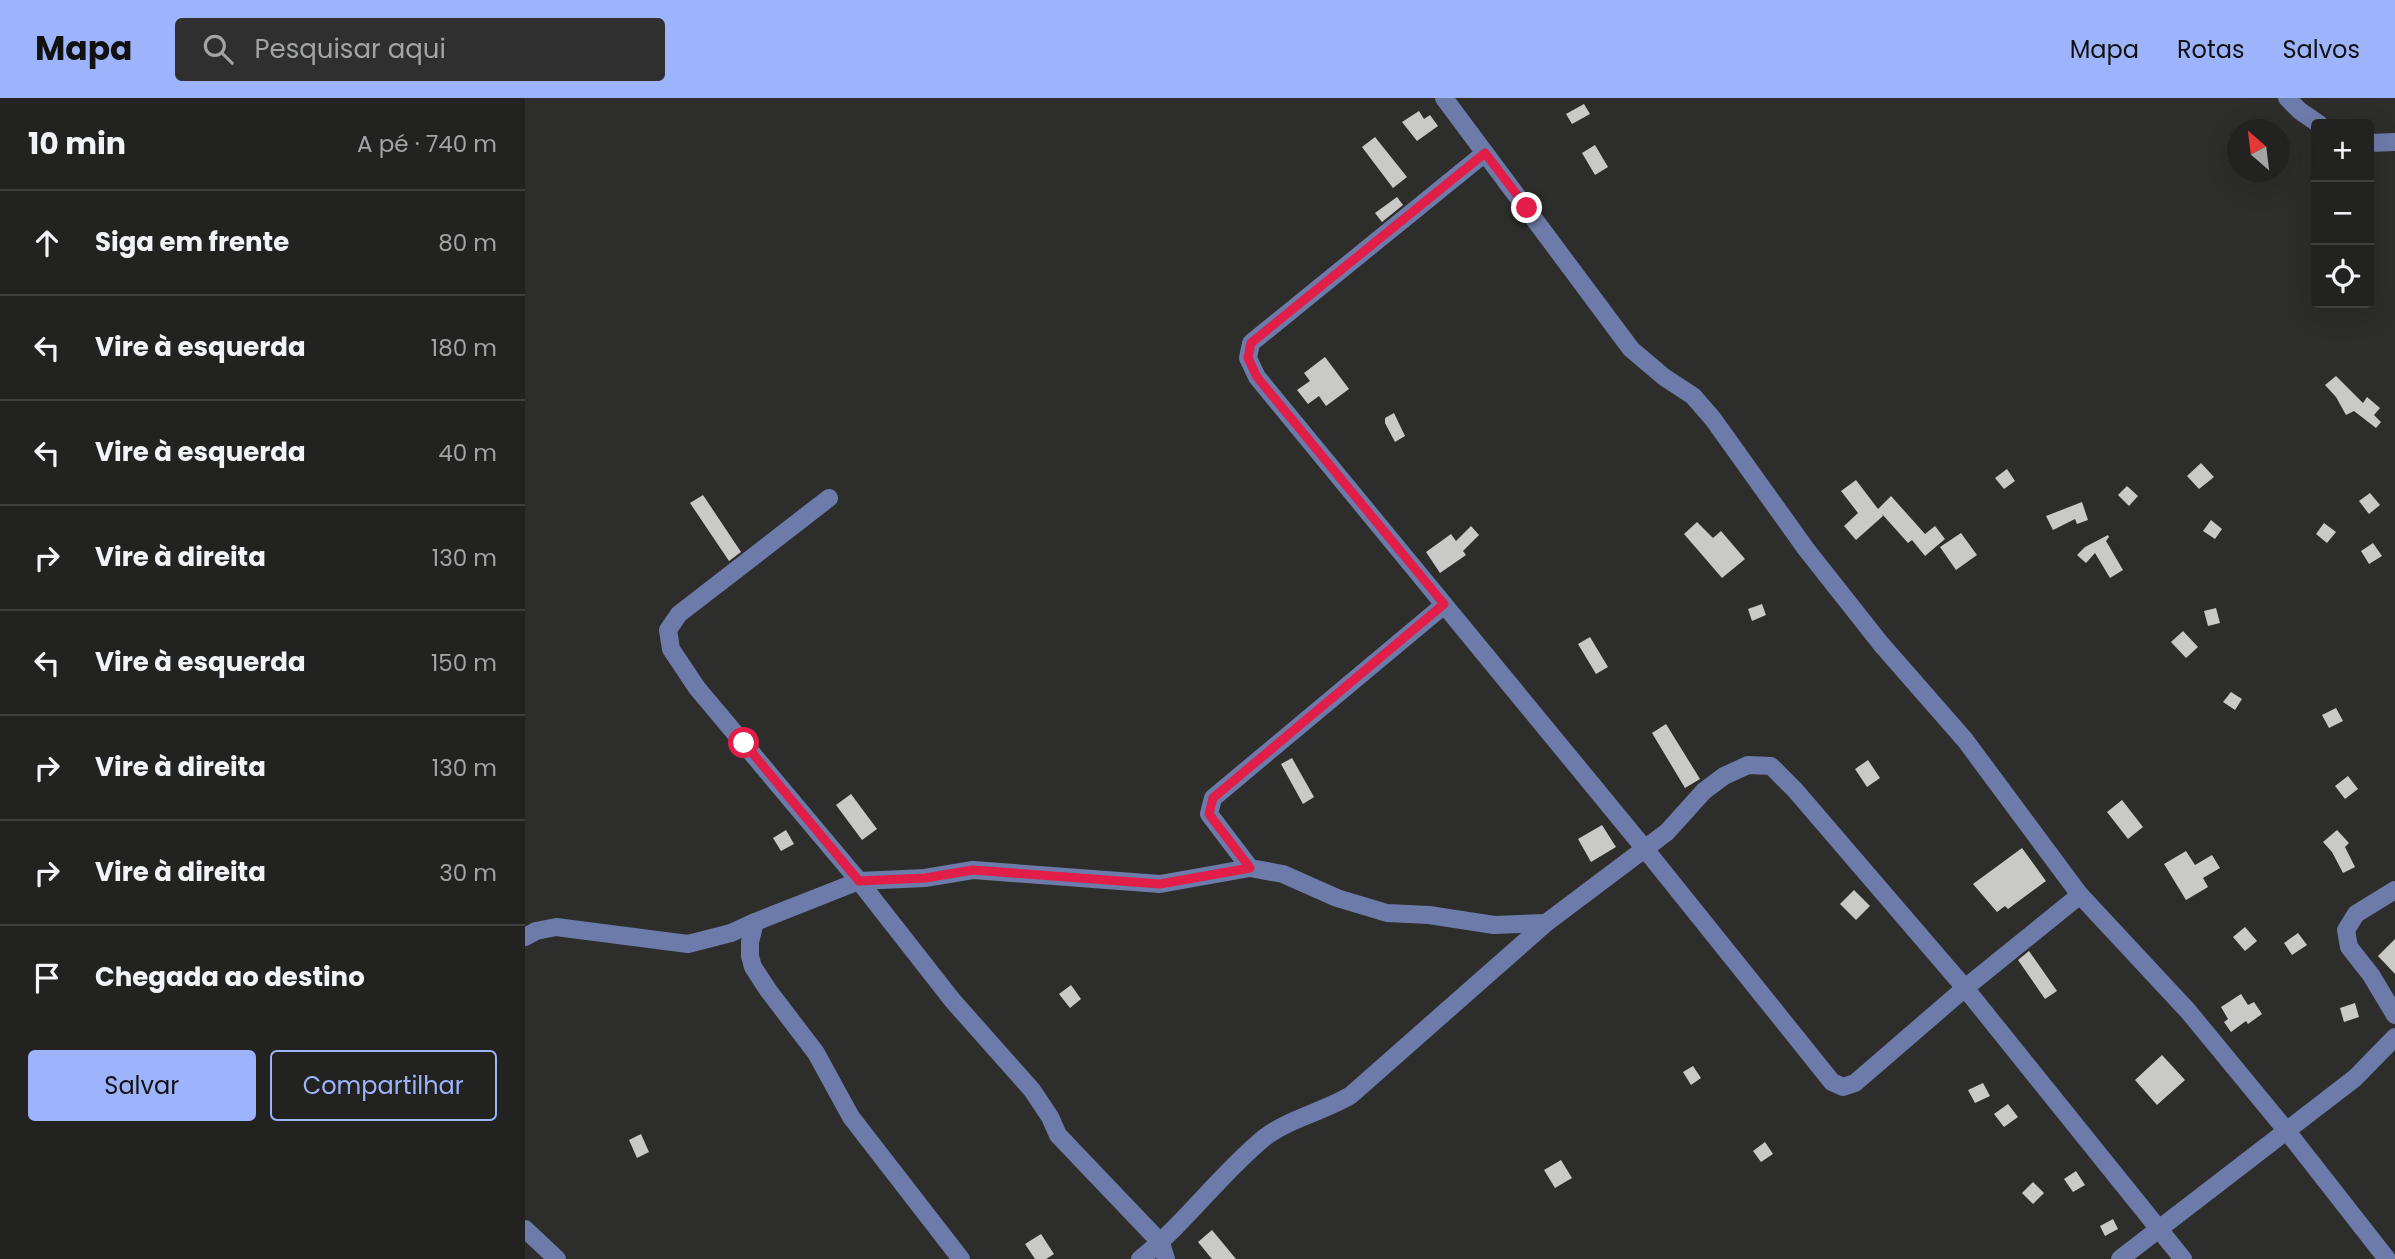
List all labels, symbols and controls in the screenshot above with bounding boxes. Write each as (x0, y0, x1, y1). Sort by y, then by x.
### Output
search box (175, 18, 665, 81)
text: Mapa (35, 25, 133, 72)
icon: search (199, 30, 237, 68)
text: Pesquisar aqui (255, 31, 446, 67)
text: Mapa (2070, 33, 2139, 66)
text: Rotas (2177, 33, 2244, 66)
text: Salvos (2282, 33, 2360, 66)
north arrow (2227, 119, 2290, 182)
map controls (2311, 119, 2374, 308)
button: + (2311, 119, 2374, 182)
text: 10 min (28, 122, 126, 165)
text: A pé · 740 m (357, 128, 497, 160)
button: − (2311, 182, 2374, 245)
route end (1511, 192, 1542, 223)
icon: ahead (28, 224, 66, 262)
text: Siga em frente (95, 224, 289, 260)
text: 80 m (438, 227, 497, 259)
button: locate (2311, 245, 2374, 308)
icon: left (28, 329, 66, 367)
text: Vire à esquerda (95, 329, 306, 365)
text: 180 m (431, 332, 497, 364)
icon: left (28, 434, 66, 472)
text: Vire à esquerda (95, 434, 306, 470)
text: 40 m (438, 437, 497, 469)
icon: right (28, 539, 66, 577)
text: Vire à direita (95, 539, 266, 575)
text: 130 m (432, 542, 497, 574)
icon: left (28, 644, 66, 682)
text: Vire à esquerda (95, 644, 306, 680)
text: 150 m (431, 647, 497, 679)
route start (728, 727, 759, 758)
icon: right (28, 749, 66, 787)
text: Vire à direita (95, 749, 266, 785)
text: 130 m (432, 752, 497, 784)
icon: right (28, 854, 66, 892)
text: Vire à direita (95, 854, 266, 890)
text: 30 m (439, 857, 497, 889)
icon: arrive (28, 959, 66, 997)
text: Chegada ao destino (95, 959, 365, 995)
button: Salvar (28, 1050, 256, 1121)
button: Compartilhar (270, 1050, 497, 1121)

